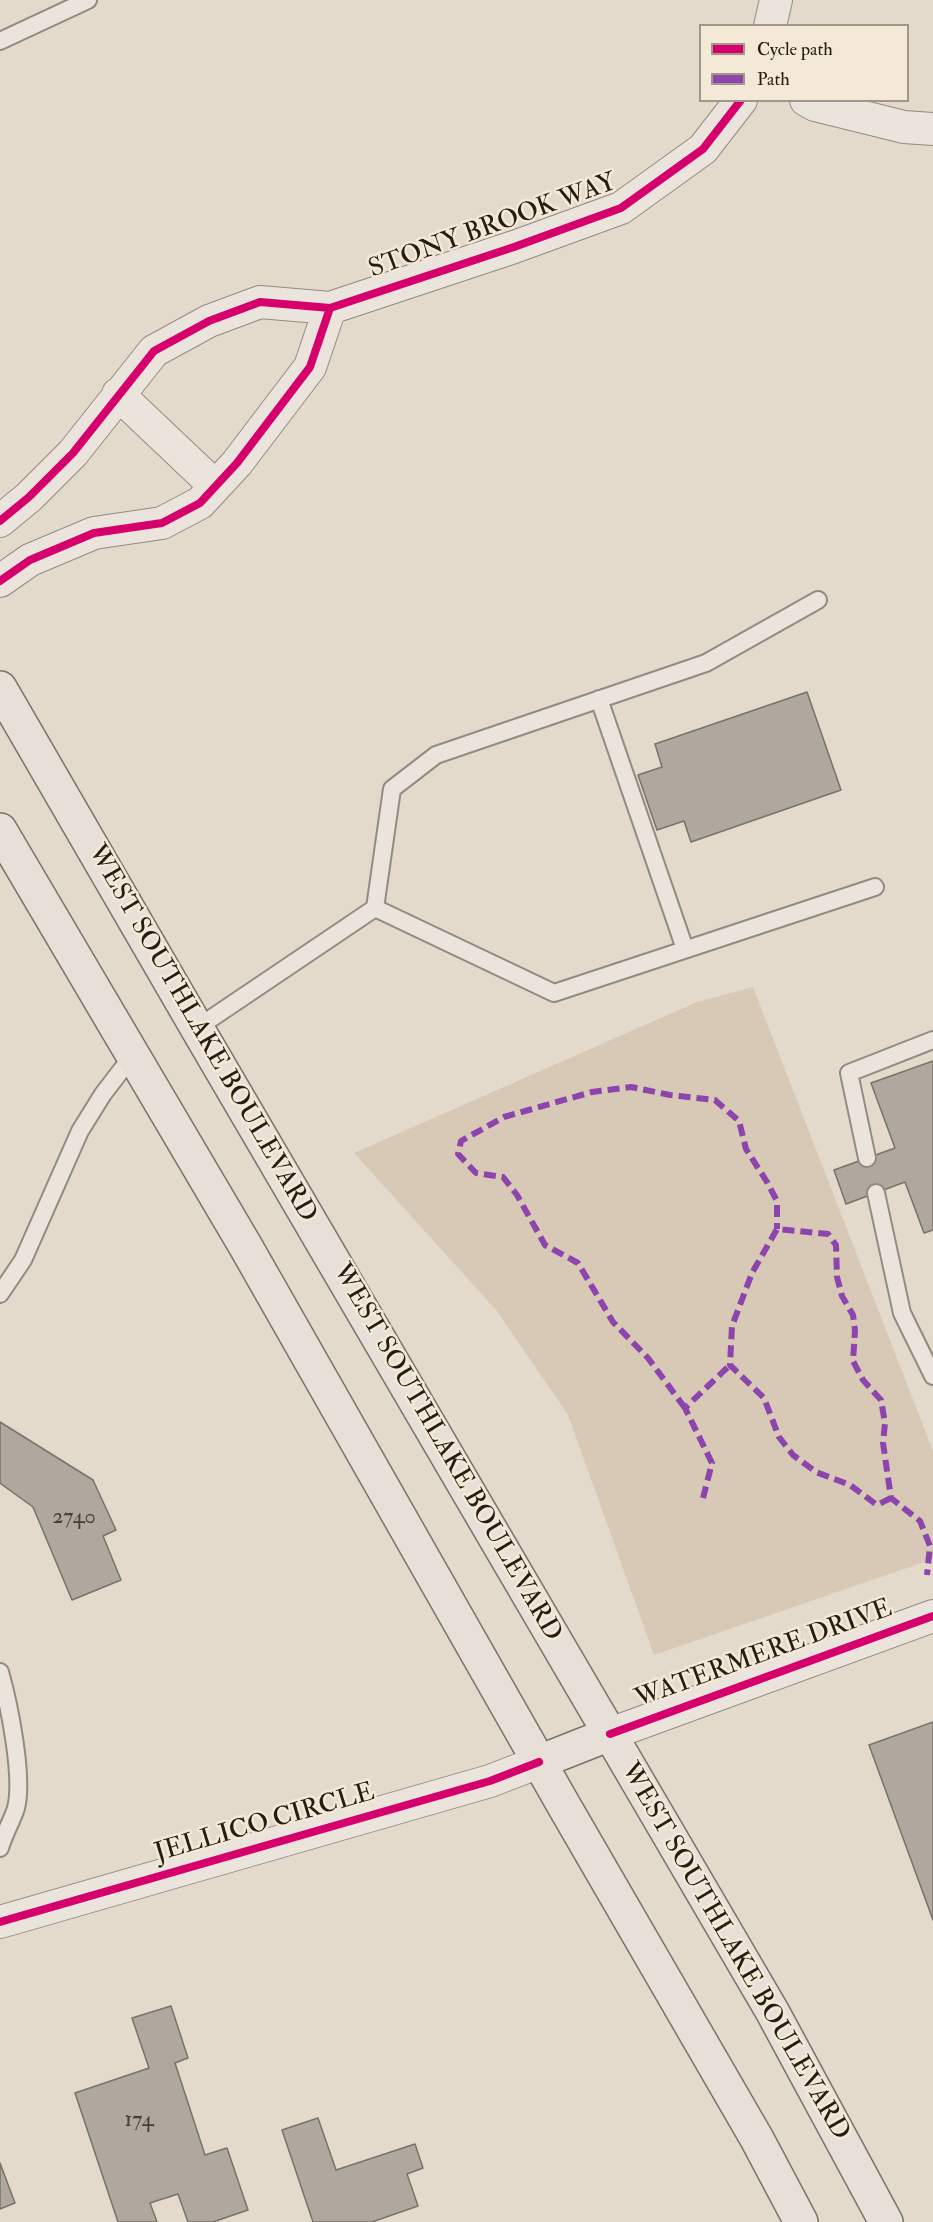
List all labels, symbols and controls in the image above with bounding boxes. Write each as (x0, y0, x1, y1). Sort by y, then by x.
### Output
legend (699, 24, 909, 102)
text: Cycle path (757, 38, 833, 61)
text: Path (757, 68, 790, 91)
street label: STONY BROOK WAY (365, 168, 621, 286)
street label: WEST SOUTHLAKE BOULEVARD (80, 840, 322, 1228)
street label: WEST SOUTHLAKE BOULEVARD (325, 1259, 567, 1647)
house number: 2740 (52, 1505, 96, 1531)
street label: WATERMERE DRIVE (631, 1594, 897, 1716)
street label: WEST SOUTHLAKE BOULEVARD (613, 1758, 855, 2146)
street label: JELLICO CIRCLE (151, 1778, 379, 1870)
house number: 174 (124, 2108, 154, 2134)

